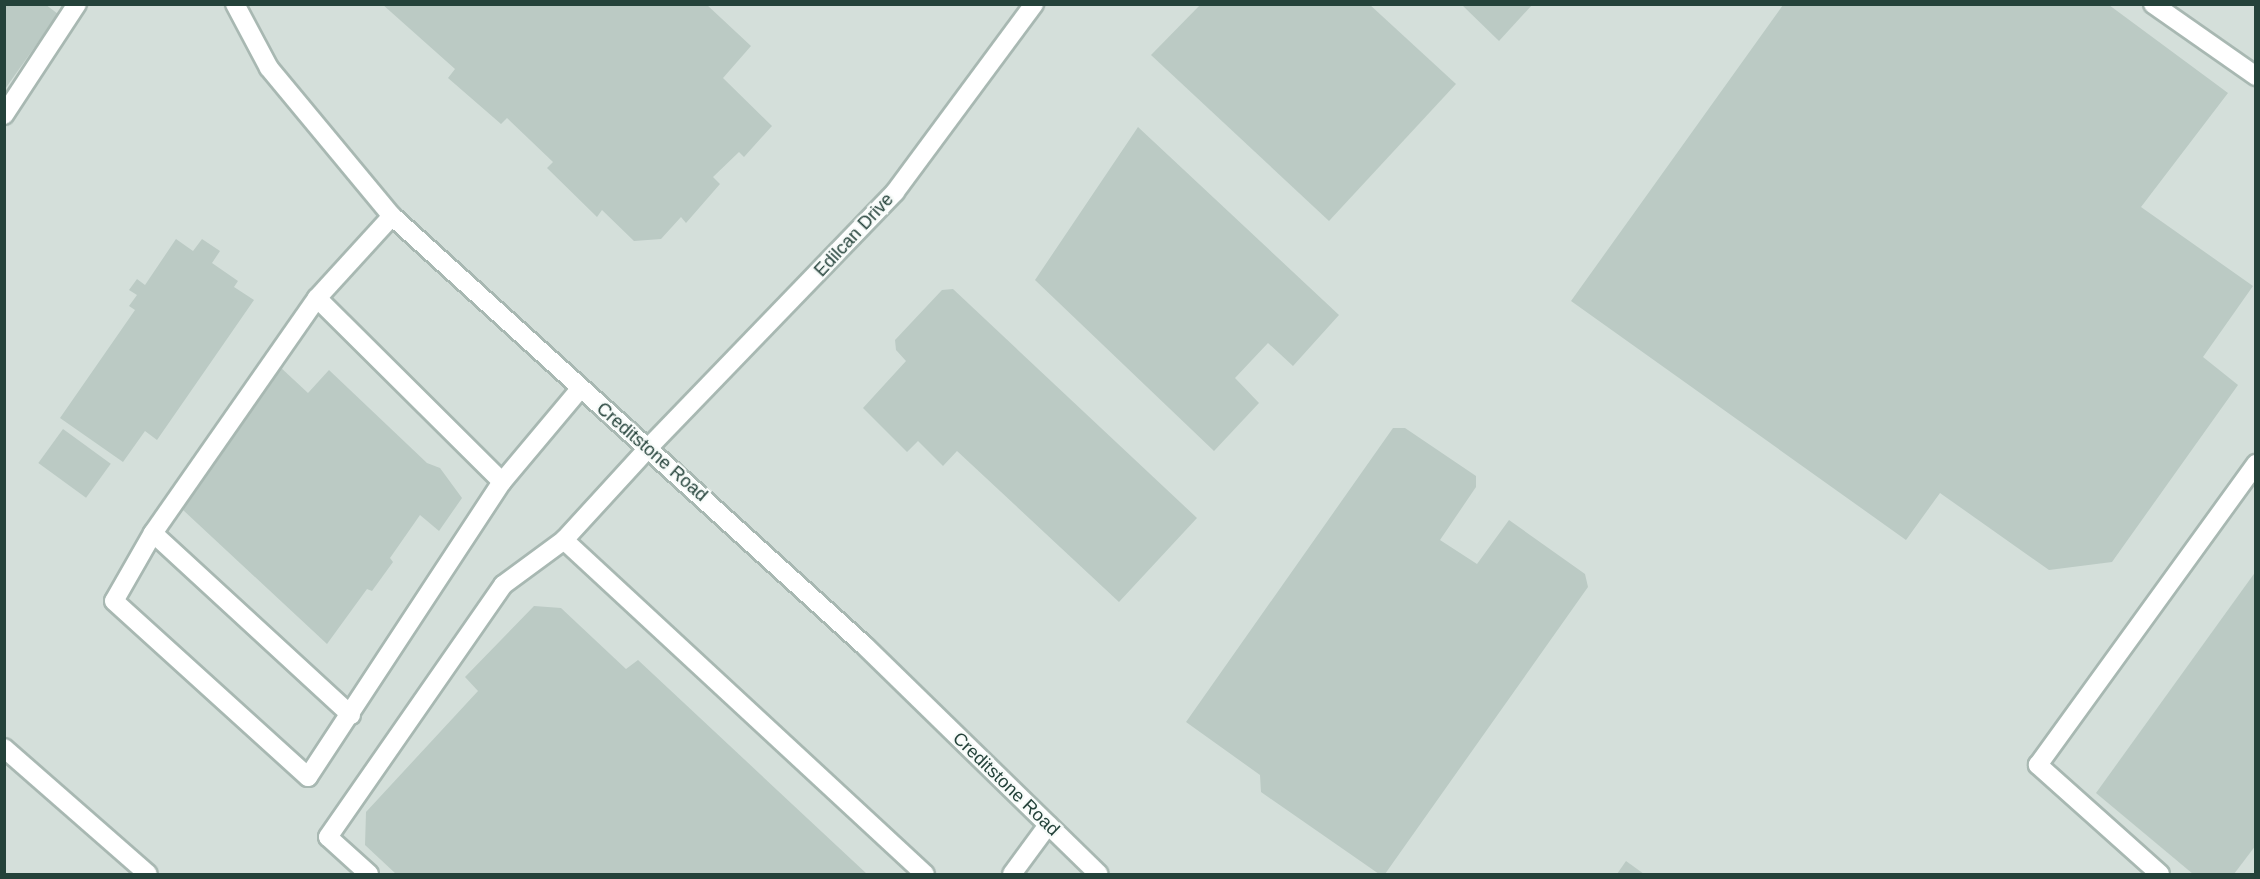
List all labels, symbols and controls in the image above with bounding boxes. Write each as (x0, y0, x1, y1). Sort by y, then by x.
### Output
street label: Edilcan Drive (810, 189, 898, 281)
street label: Creditstone Road (592, 398, 712, 506)
street label: Creditstone Road (948, 728, 1064, 840)

